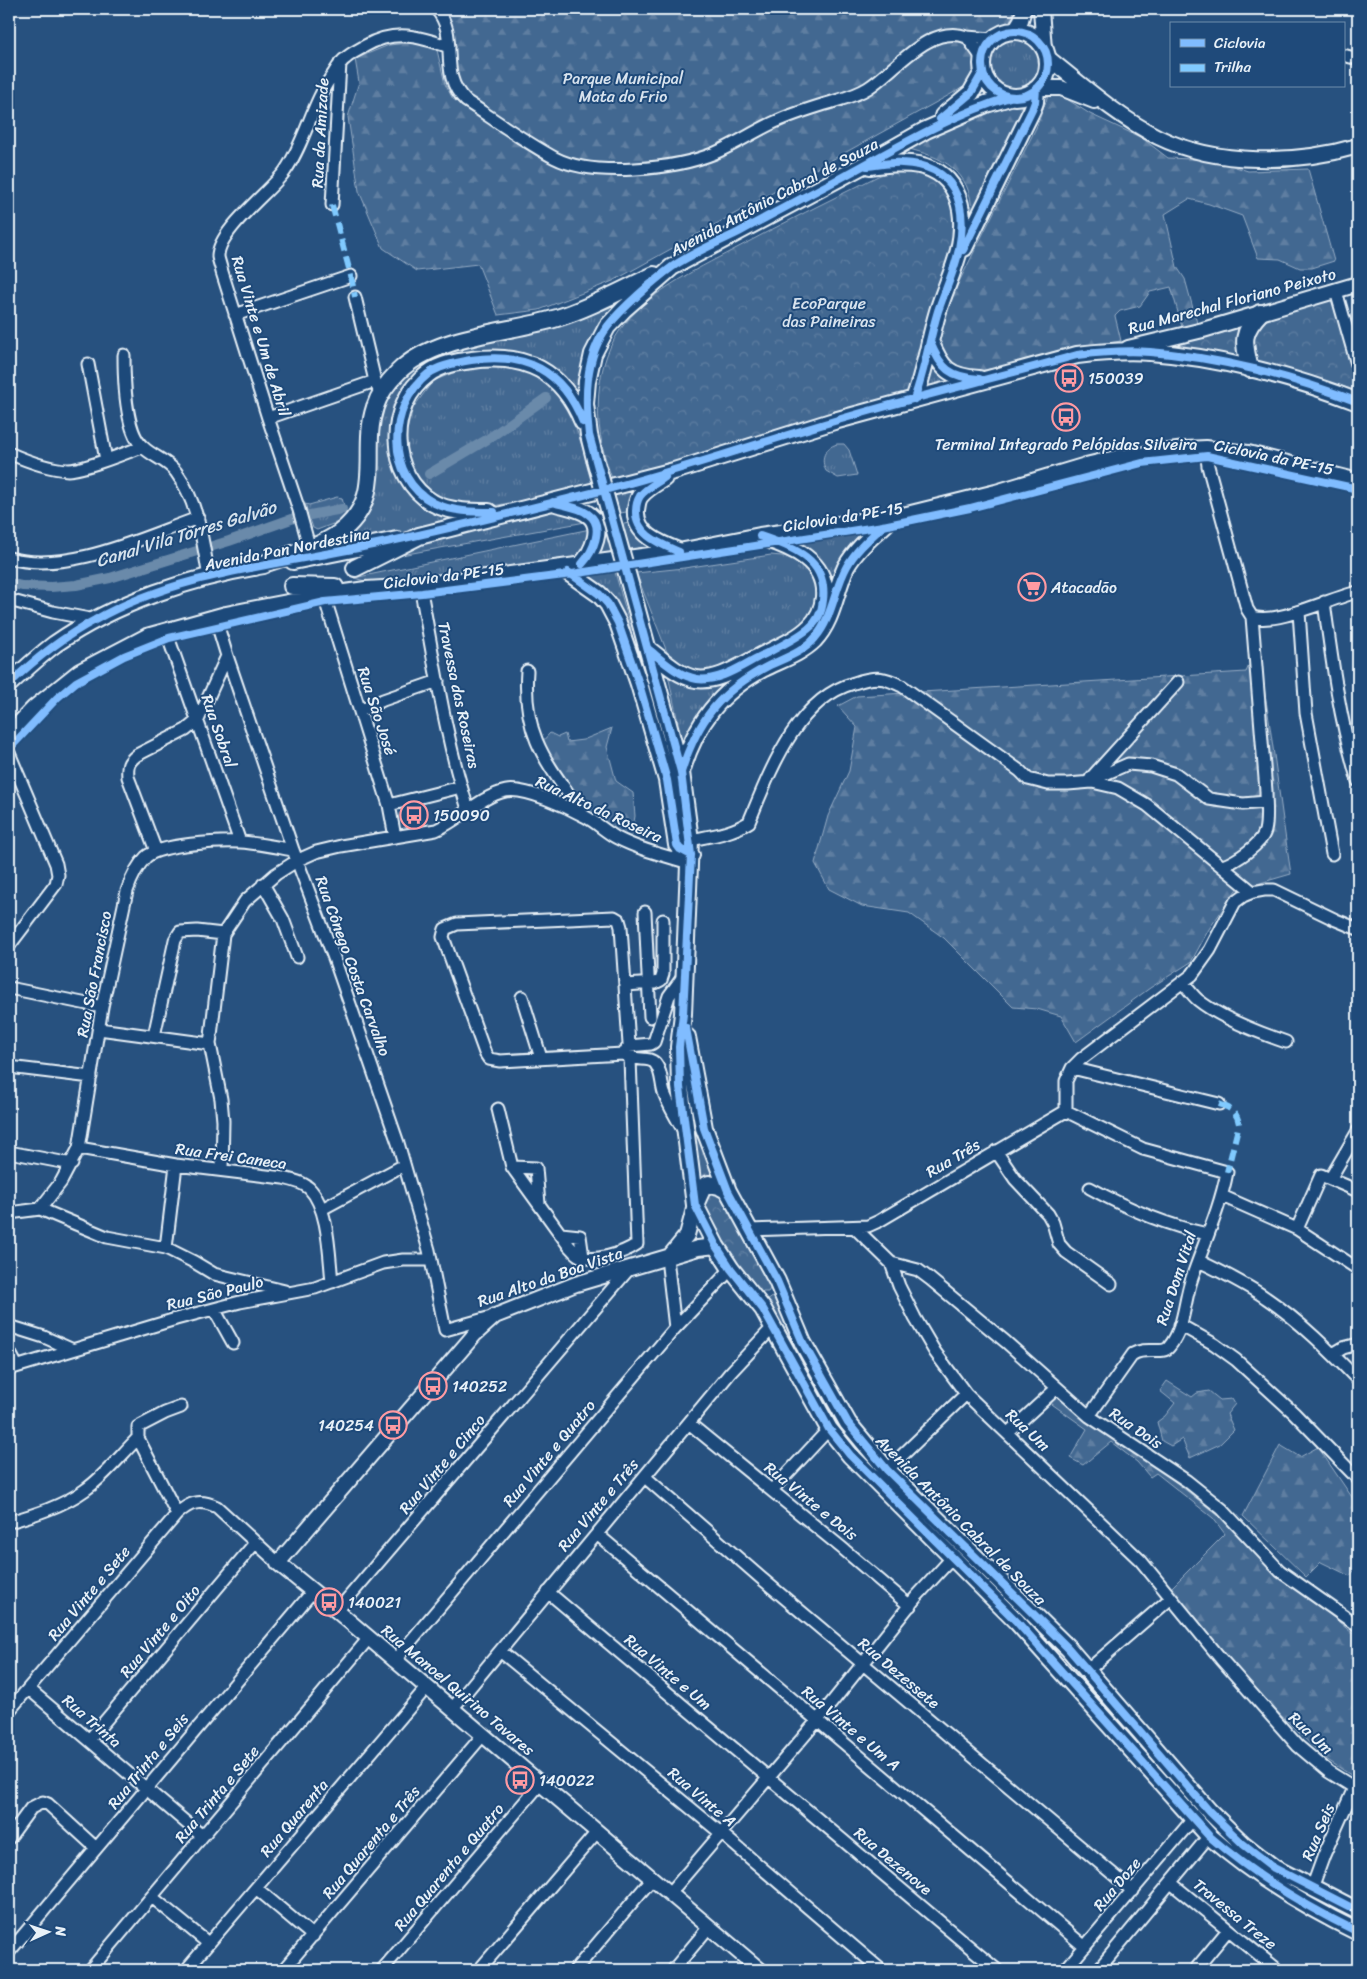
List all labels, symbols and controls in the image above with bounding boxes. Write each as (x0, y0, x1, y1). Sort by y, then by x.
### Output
legend (1170, 22, 1344, 88)
text: Ciclovia (1214, 30, 1266, 56)
text: Trilha (1214, 54, 1251, 80)
park label: Parque Municipal Mata do Frio (563, 64, 684, 111)
street label: Rua da Amizade (303, 77, 337, 189)
street label: Avenida Antônio Cabral de Souza (664, 129, 884, 265)
street label: Rua Vinte e Um de Abril (223, 252, 299, 420)
street label: Rua Marechal Floriano Peixoto (1125, 259, 1339, 343)
park label: EcoParque das Paineiras (782, 289, 876, 336)
bus stop icon: 150039 (1054, 363, 1084, 393)
place label: 150039 (1088, 364, 1144, 393)
bus stop icon: Terminal Integrado Pelópidas Silveira (1051, 402, 1081, 432)
place label: Terminal Integrado Pelópidas Silveira (935, 430, 1197, 459)
street label: Ciclovia da PE-15 (1212, 430, 1337, 484)
water label: Canal Vila Torres Galvão (92, 491, 282, 577)
street label: Ciclovia da PE-15 (781, 493, 906, 541)
street label: Avenida Pan Nordestina (201, 519, 373, 579)
street label: Ciclovia da PE-15 (382, 554, 506, 598)
supermarket icon: Atacadão (1017, 572, 1047, 602)
place label: Atacadão (1050, 573, 1117, 602)
street label: Travessa das Roseiras (429, 619, 489, 772)
street label: Rua São José (349, 663, 405, 759)
street label: Rua Sobral (193, 690, 245, 772)
street label: Rua Alto da Roseira (531, 767, 668, 852)
bus stop icon: 150090 (399, 800, 429, 830)
place label: 150090 (433, 801, 490, 830)
street label: Rua Cônego Costa Carvalho (307, 872, 399, 1060)
street label: Rua São Francisco (68, 908, 120, 1040)
street label: Rua Três (920, 1130, 987, 1186)
street label: Rua Frei Caneca (174, 1134, 288, 1178)
street label: Rua Dom Vital (1147, 1227, 1205, 1329)
street label: Rua Alto da Boa Vista (473, 1238, 627, 1315)
street label: Rua São Paulo (164, 1267, 267, 1319)
bus stop icon: 140252 (418, 1371, 448, 1401)
place label: 140252 (452, 1372, 507, 1401)
street label: Rua Vinte e Quatro (495, 1393, 603, 1513)
street label: Rua Dois (1103, 1399, 1169, 1457)
street label: Rua Um (999, 1401, 1057, 1459)
street label: Rua Vinte e Cinco (391, 1407, 493, 1521)
bus stop icon: 140254 (378, 1410, 408, 1440)
place label: 140254 (318, 1411, 374, 1440)
street label: Avenida Antônio Cabral de Souza (868, 1427, 1054, 1613)
street label: Rua Vinte e Três (550, 1451, 646, 1558)
street label: Rua Vinte e Dois (758, 1454, 865, 1549)
street label: Rua Vinte e Sete (40, 1539, 138, 1647)
street label: Rua Vinte e Oito (112, 1578, 208, 1684)
bus stop icon: 140021 (314, 1587, 344, 1617)
place label: 140021 (348, 1588, 401, 1617)
street label: Rua Manoel Quirino Tavares (375, 1617, 542, 1764)
street label: Rua Vinte e Um (617, 1626, 719, 1718)
street label: Rua Dezessete (851, 1630, 947, 1717)
street label: Rua Vinte e Um A (795, 1678, 907, 1778)
street label: Rua Trinta (55, 1687, 129, 1755)
street label: Rua Um (1282, 1704, 1340, 1762)
street label: Rua Trinta e Seis (100, 1706, 197, 1816)
street label: Rua Trinta e Sete (167, 1738, 267, 1850)
street label: Rua Vinte A (661, 1759, 743, 1835)
bus stop icon: 140022 (505, 1765, 535, 1795)
place label: 140022 (539, 1766, 595, 1795)
street label: Rua Quarenta (252, 1772, 336, 1864)
street label: Rua Quarenta e Três (314, 1778, 428, 1906)
street label: Rua Quarenta e Quatro (386, 1796, 512, 1938)
street label: Rua Seis (1293, 1798, 1343, 1865)
street label: Rua Dezenove (847, 1819, 939, 1903)
street label: Rua Doze (1085, 1850, 1149, 1918)
street label: Travessa Treze (1186, 1871, 1284, 1957)
north arrow (22, 1906, 72, 1956)
text: N (48, 1925, 73, 1937)

